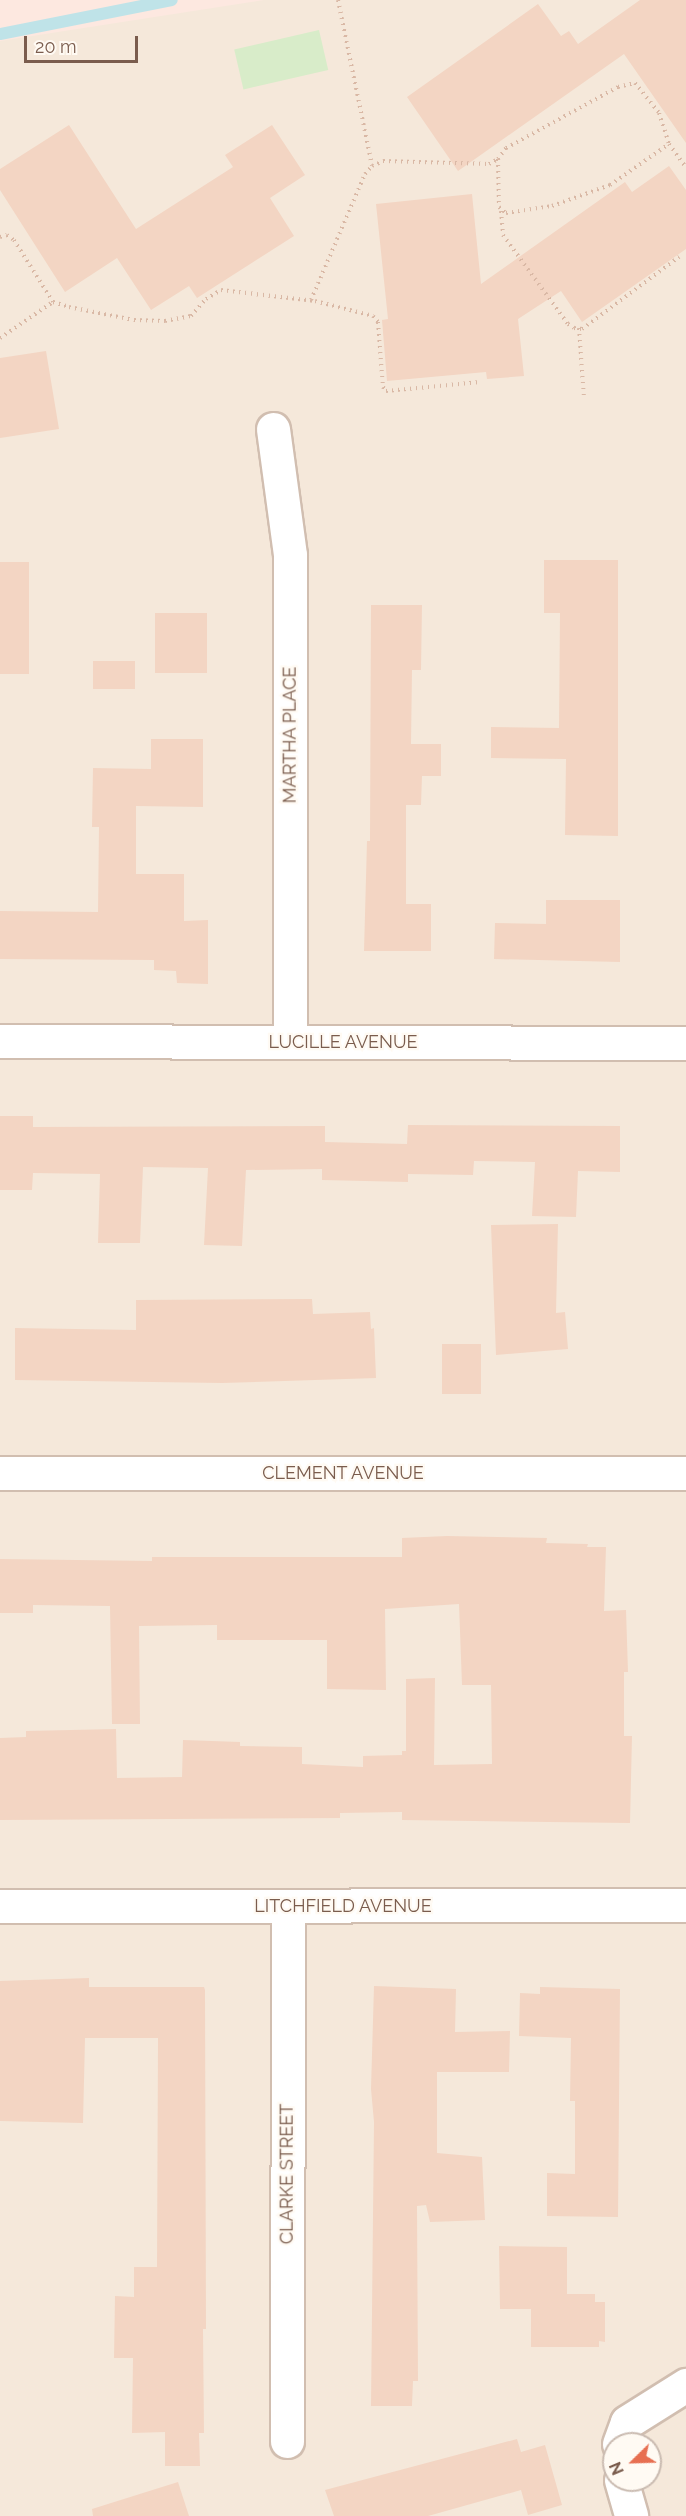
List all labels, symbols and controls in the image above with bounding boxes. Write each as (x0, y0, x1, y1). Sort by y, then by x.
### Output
scale bar (27, 24, 141, 62)
text: 20 m (35, 36, 77, 57)
street label: MARTHA PLACE (279, 666, 301, 804)
street label: LUCILLE AVENUE (268, 1031, 418, 1053)
street label: CLEMENT AVENUE (262, 1462, 424, 1484)
street label: LITCHFIELD AVENUE (254, 1895, 432, 1917)
street label: CLARKE STREET (276, 2104, 298, 2244)
north arrow (602, 2432, 662, 2492)
text: N (606, 2459, 628, 2478)

